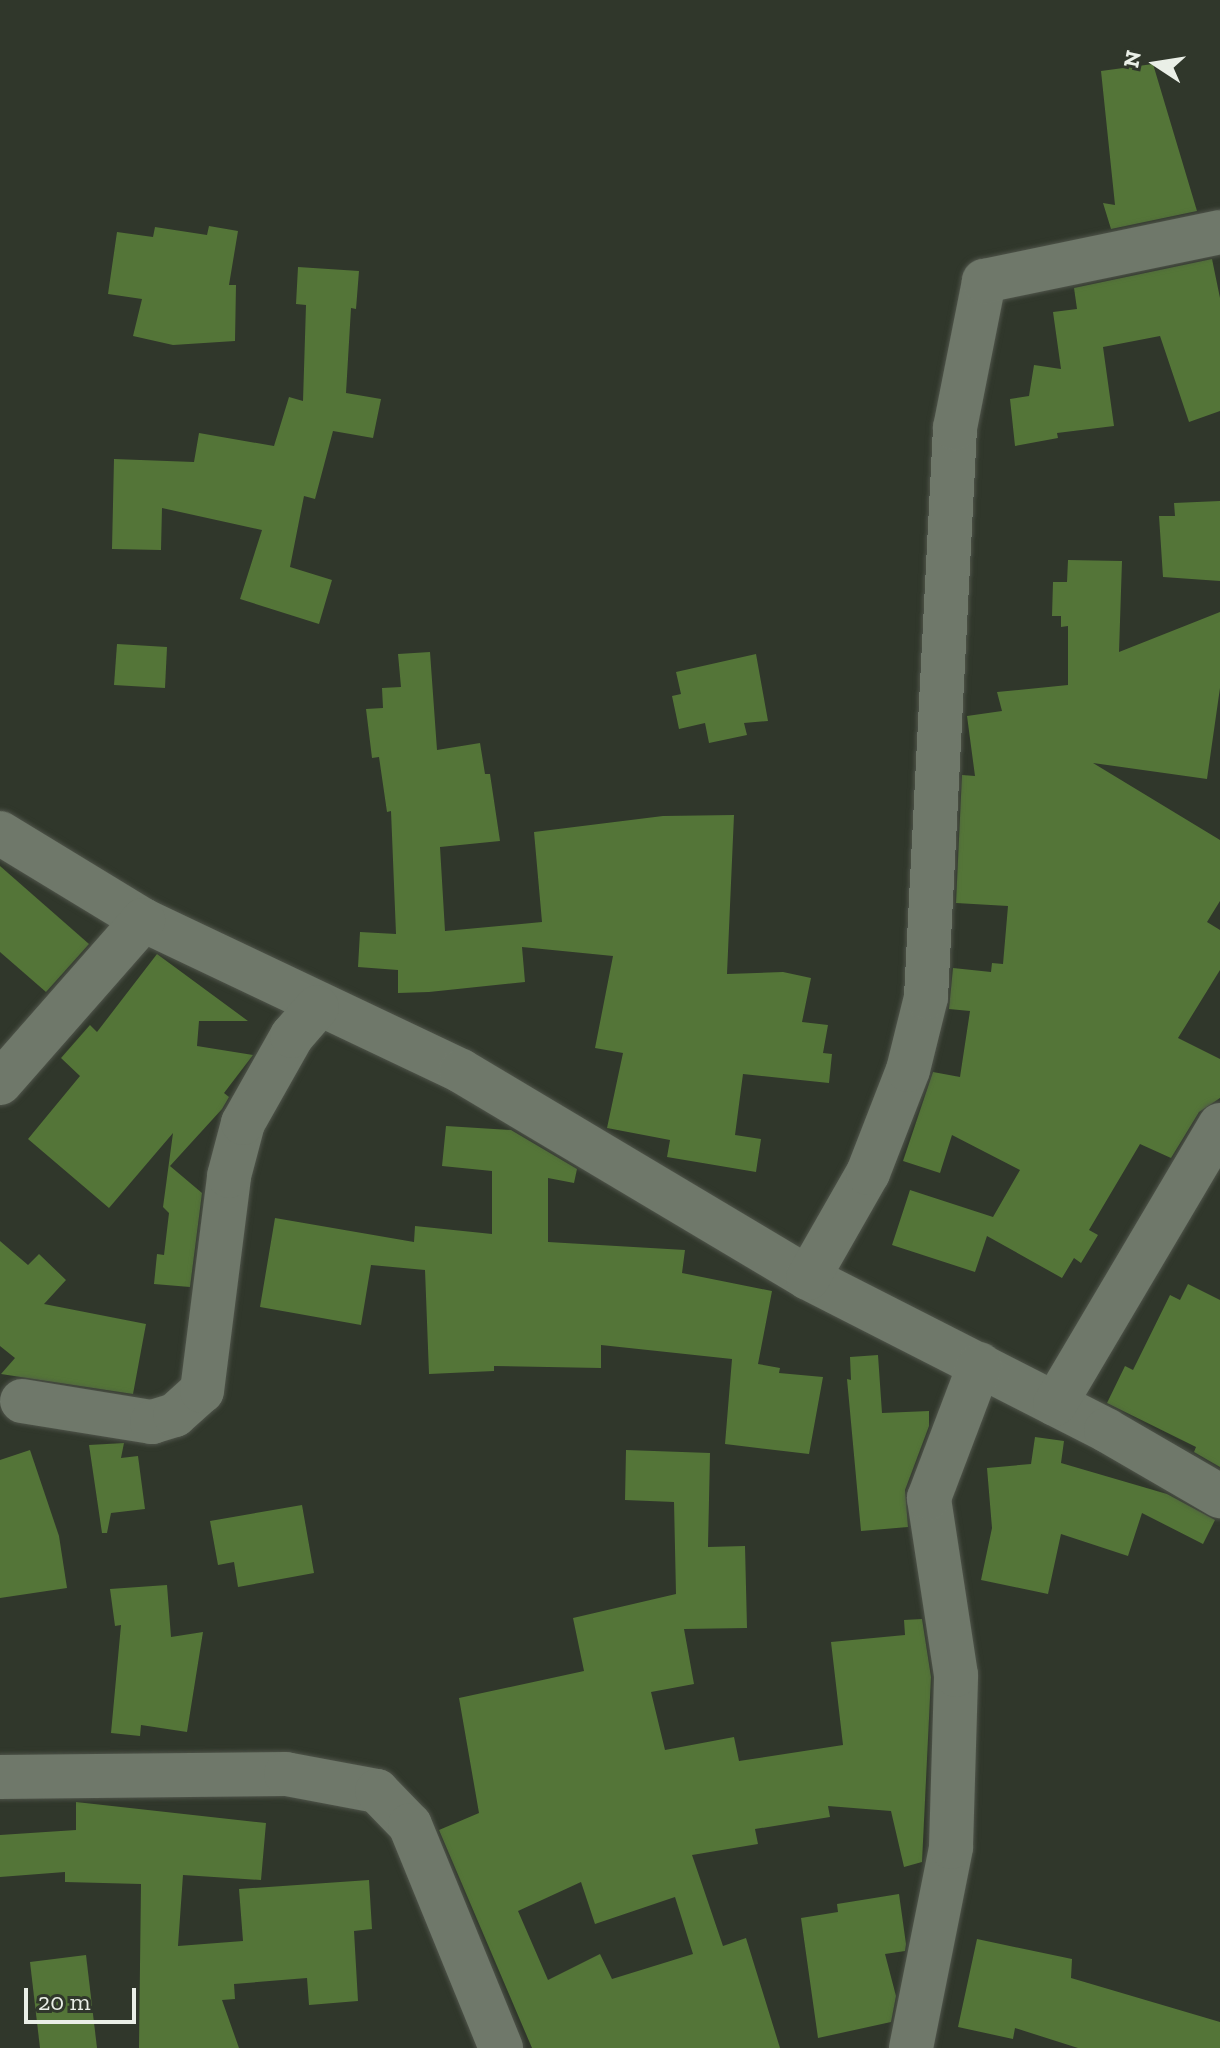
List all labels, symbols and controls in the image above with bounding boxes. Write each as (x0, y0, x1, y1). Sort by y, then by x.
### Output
north arrow (1116, 24, 1196, 104)
text: N (1117, 48, 1147, 70)
scale bar (28, 1972, 140, 2022)
text: 20 m (38, 1987, 90, 2016)

